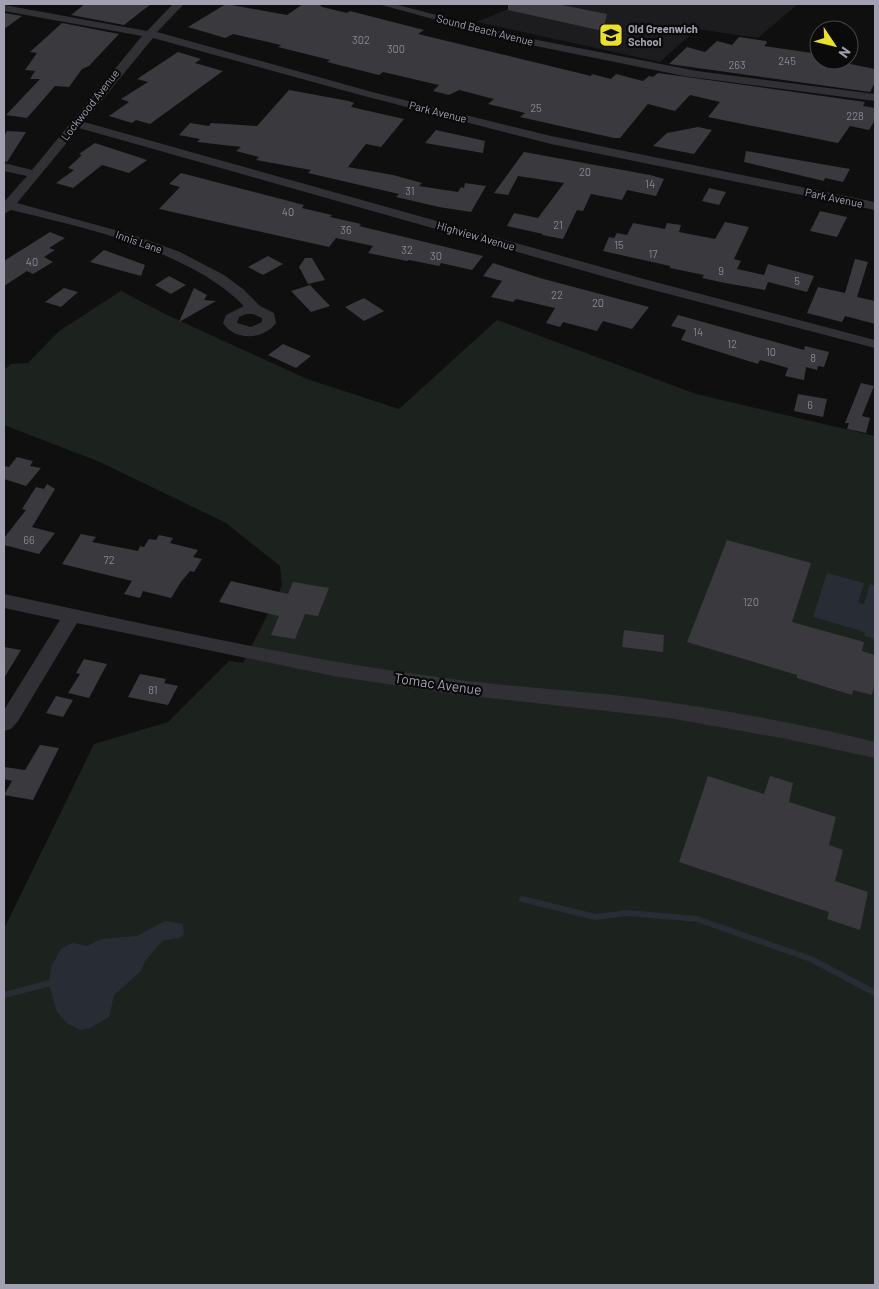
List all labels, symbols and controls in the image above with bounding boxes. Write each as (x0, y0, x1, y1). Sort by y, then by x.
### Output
street label: Sound Beach Avenue (435, 11, 535, 48)
north arrow (809, 20, 859, 70)
school or university icon: Old Greenwich School (598, 22, 624, 48)
place label: Old Greenwich School (628, 22, 698, 48)
house number: 302 (352, 33, 370, 46)
house number: 300 (387, 42, 405, 55)
text: N (835, 44, 855, 61)
house number: 245 (778, 54, 796, 67)
house number: 263 (728, 58, 746, 71)
street label: Lockwood Avenue (58, 67, 121, 143)
street label: Park Avenue (408, 98, 468, 125)
house number: 25 (530, 101, 542, 114)
house number: 228 (846, 109, 864, 122)
house number: 20 (579, 165, 591, 178)
house number: 14 (645, 177, 655, 190)
house number: 31 (405, 184, 415, 197)
street label: Park Avenue (804, 185, 864, 210)
house number: 40 (282, 205, 294, 218)
street label: Highview Avenue (436, 218, 517, 253)
house number: 21 (553, 218, 563, 231)
house number: 36 (340, 223, 352, 236)
street label: Innis Lane (114, 227, 164, 256)
house number: 15 (614, 238, 624, 251)
house number: 32 (401, 243, 413, 256)
house number: 17 (648, 247, 658, 260)
house number: 30 (430, 249, 442, 262)
house number: 40 (26, 255, 38, 268)
house number: 9 (718, 264, 724, 277)
house number: 5 (794, 274, 800, 287)
house number: 22 (551, 288, 563, 301)
house number: 20 (592, 296, 604, 309)
house number: 14 (693, 325, 703, 338)
house number: 12 (727, 337, 737, 350)
house number: 10 (766, 345, 776, 358)
house number: 8 (810, 351, 816, 364)
house number: 6 (807, 398, 813, 411)
house number: 66 (23, 533, 35, 546)
house number: 72 (103, 553, 115, 566)
house number: 120 (743, 595, 759, 608)
street label: Tomac Avenue (393, 669, 483, 698)
house number: 81 (148, 683, 158, 696)

